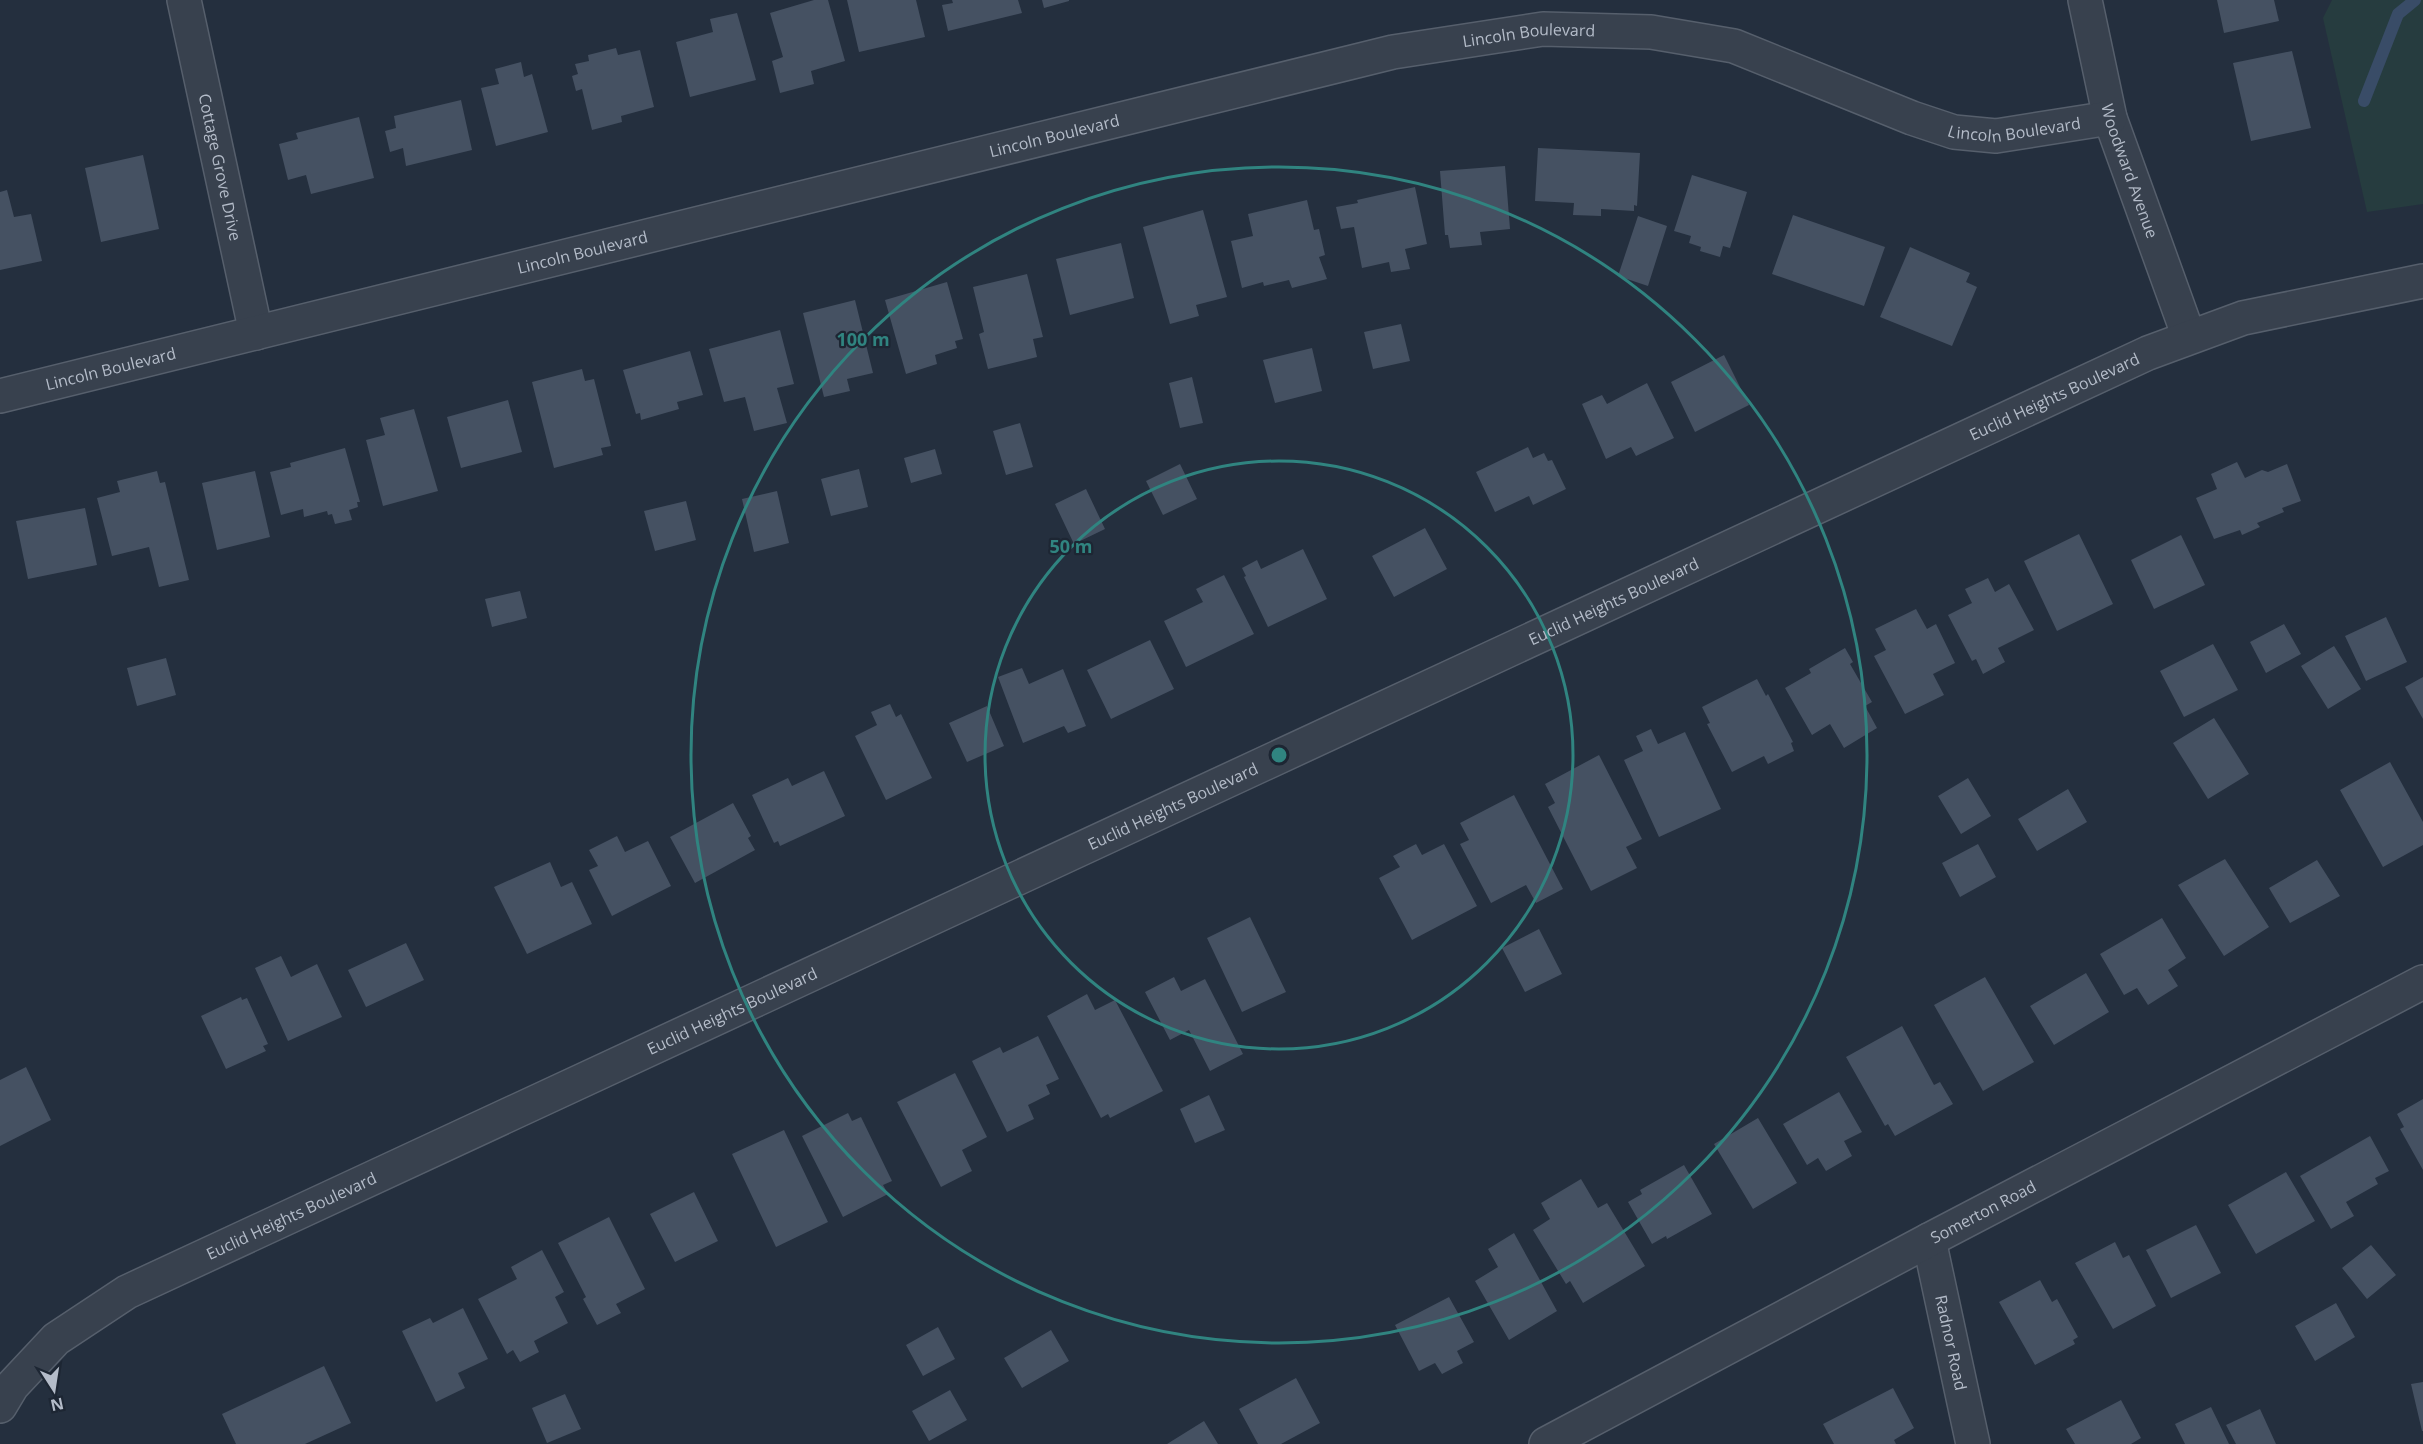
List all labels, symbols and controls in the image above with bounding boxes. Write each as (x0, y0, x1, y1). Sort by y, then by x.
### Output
street label: Lincoln Boulevard (1461, 18, 1595, 52)
street label: Cottage Grove Drive (194, 92, 247, 243)
street label: Woodward Avenue (2096, 102, 2163, 241)
street label: Lincoln Boulevard (987, 109, 1122, 162)
street label: Lincoln Boulevard (1945, 112, 2082, 148)
street label: Lincoln Boulevard (515, 225, 650, 279)
text: 100 m (836, 327, 890, 351)
street label: Lincoln Boulevard (43, 342, 178, 395)
street label: Euclid Heights Boulevard (1966, 348, 2143, 446)
text: 50 m (1050, 534, 1092, 558)
street label: Euclid Heights Boulevard (1525, 552, 1702, 650)
centre of rings (1269, 745, 1289, 765)
street label: Euclid Heights Boulevard (1084, 757, 1261, 855)
street label: Euclid Heights Boulevard (643, 962, 821, 1060)
street label: Euclid Heights Boulevard (203, 1167, 380, 1265)
street label: Somerton Road (1927, 1175, 2040, 1248)
street label: Radnor Road (1930, 1293, 1972, 1392)
north arrow (24, 1360, 84, 1420)
text: N (48, 1393, 66, 1417)

